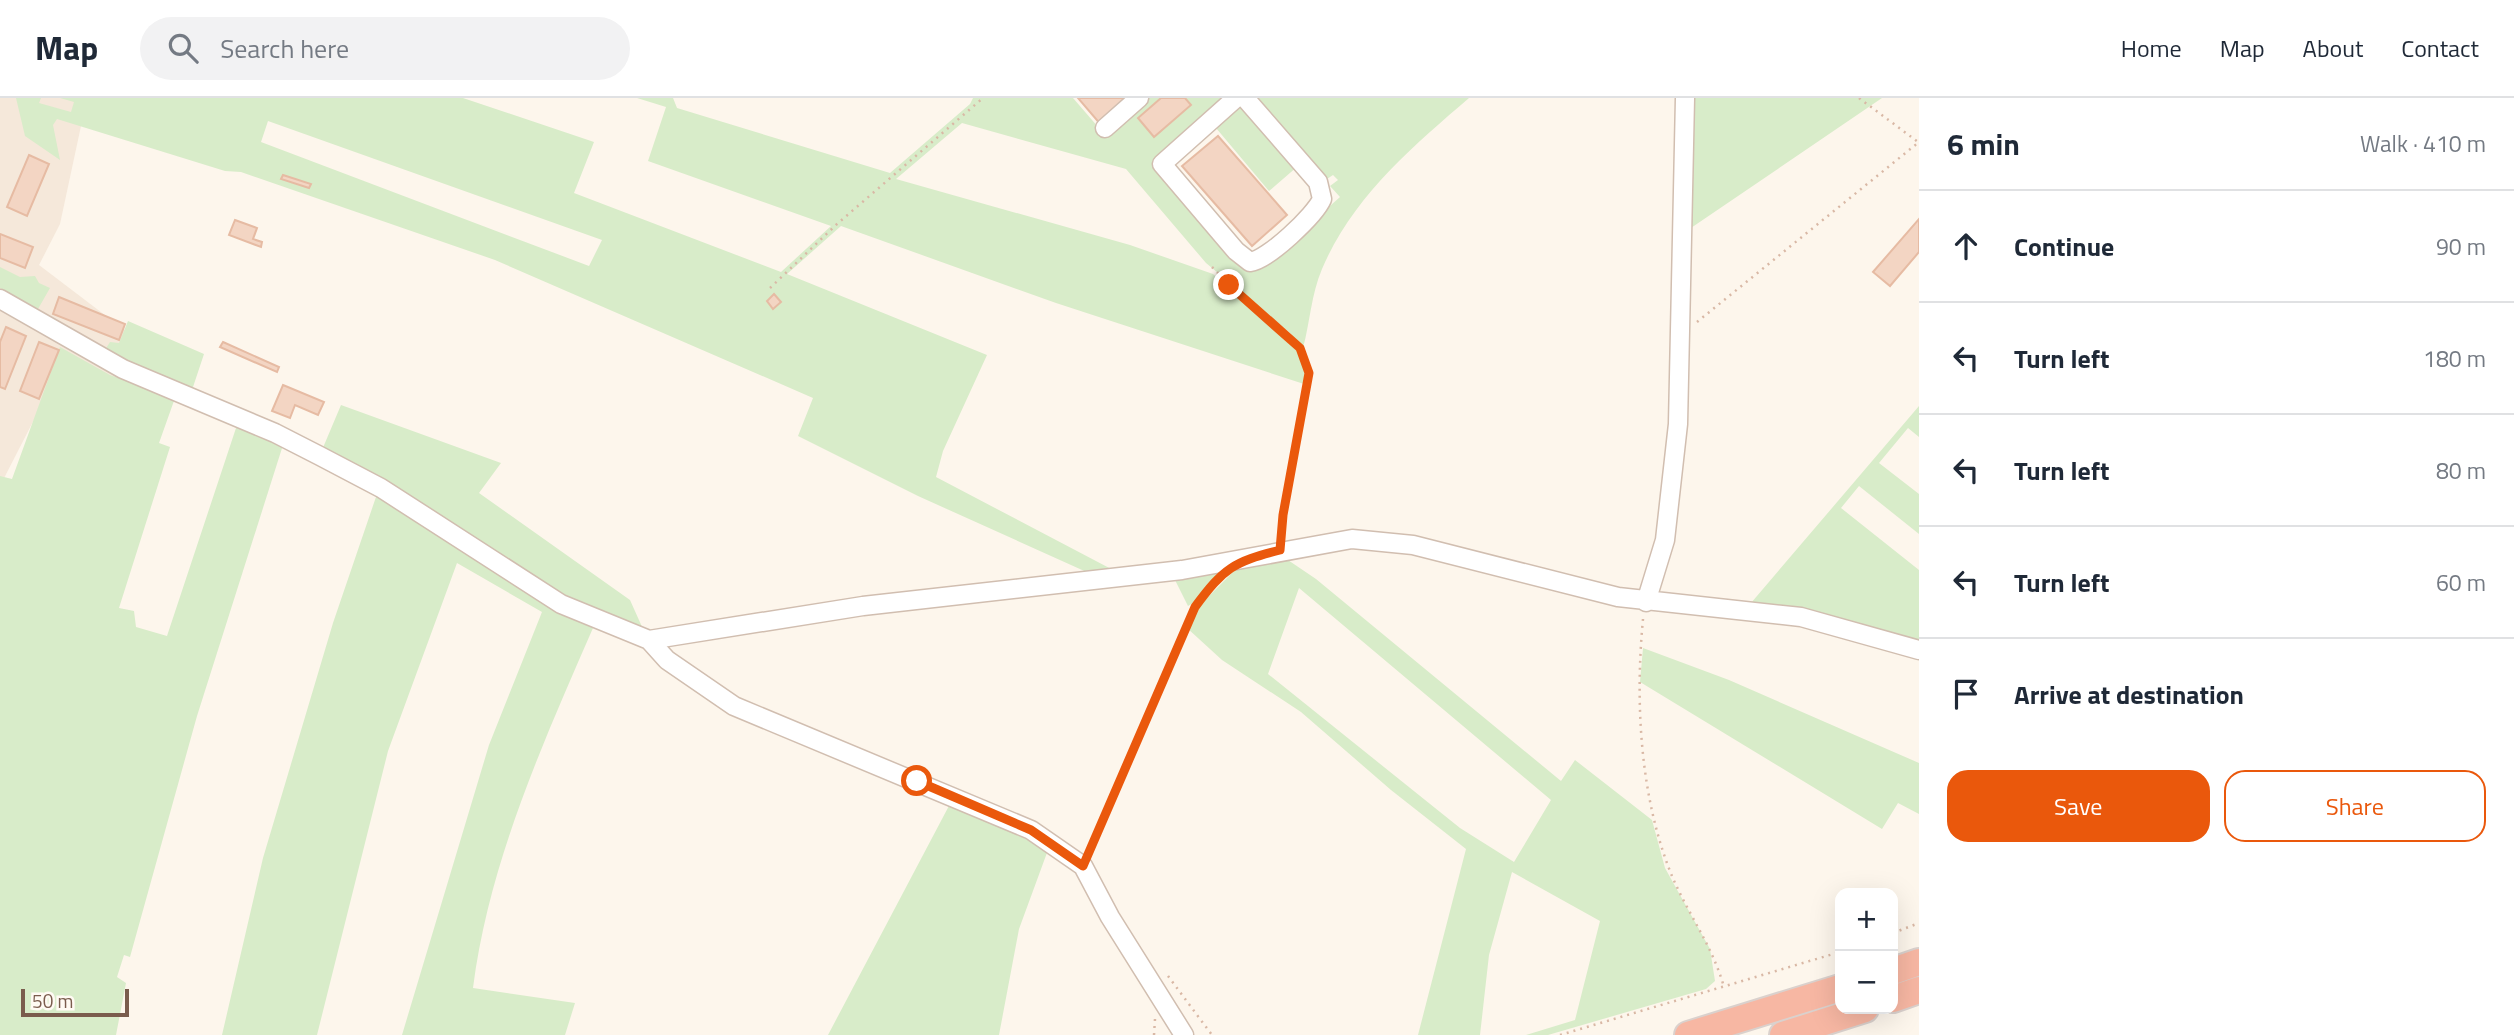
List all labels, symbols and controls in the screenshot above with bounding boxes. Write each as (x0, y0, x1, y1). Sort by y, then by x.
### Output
search box (140, 17, 630, 80)
text: Map (35, 23, 98, 73)
icon: search (164, 29, 202, 67)
text: Search here (220, 29, 349, 68)
text: Home (2121, 30, 2182, 66)
text: Map (2220, 30, 2265, 66)
text: About (2303, 30, 2363, 66)
text: Contact (2401, 30, 2479, 66)
text: 6 min (1947, 121, 2020, 167)
text: Walk · 410 m (2360, 126, 2486, 161)
icon: ahead (1947, 227, 1985, 265)
text: Continue (2014, 227, 2114, 266)
text: 90 m (2436, 229, 2486, 264)
route end (1213, 269, 1244, 300)
icon: left (1947, 339, 1985, 377)
text: Turn left (2014, 339, 2109, 378)
text: 180 m (2423, 341, 2486, 376)
icon: left (1947, 451, 1985, 489)
text: Turn left (2014, 451, 2109, 490)
text: 80 m (2436, 453, 2486, 488)
icon: left (1947, 563, 1985, 601)
text: Turn left (2014, 563, 2109, 602)
text: 60 m (2436, 565, 2486, 600)
icon: arrive (1947, 675, 1985, 713)
text: Arrive at destination (2014, 675, 2244, 714)
route start (901, 765, 932, 796)
button: Save (1947, 770, 2210, 842)
button: Share (2224, 770, 2486, 842)
map controls (1835, 888, 1898, 1014)
button: + (1835, 888, 1898, 951)
button: − (1835, 951, 1898, 1014)
scale bar (21, 986, 130, 1018)
text: 50 m (32, 986, 73, 1015)

